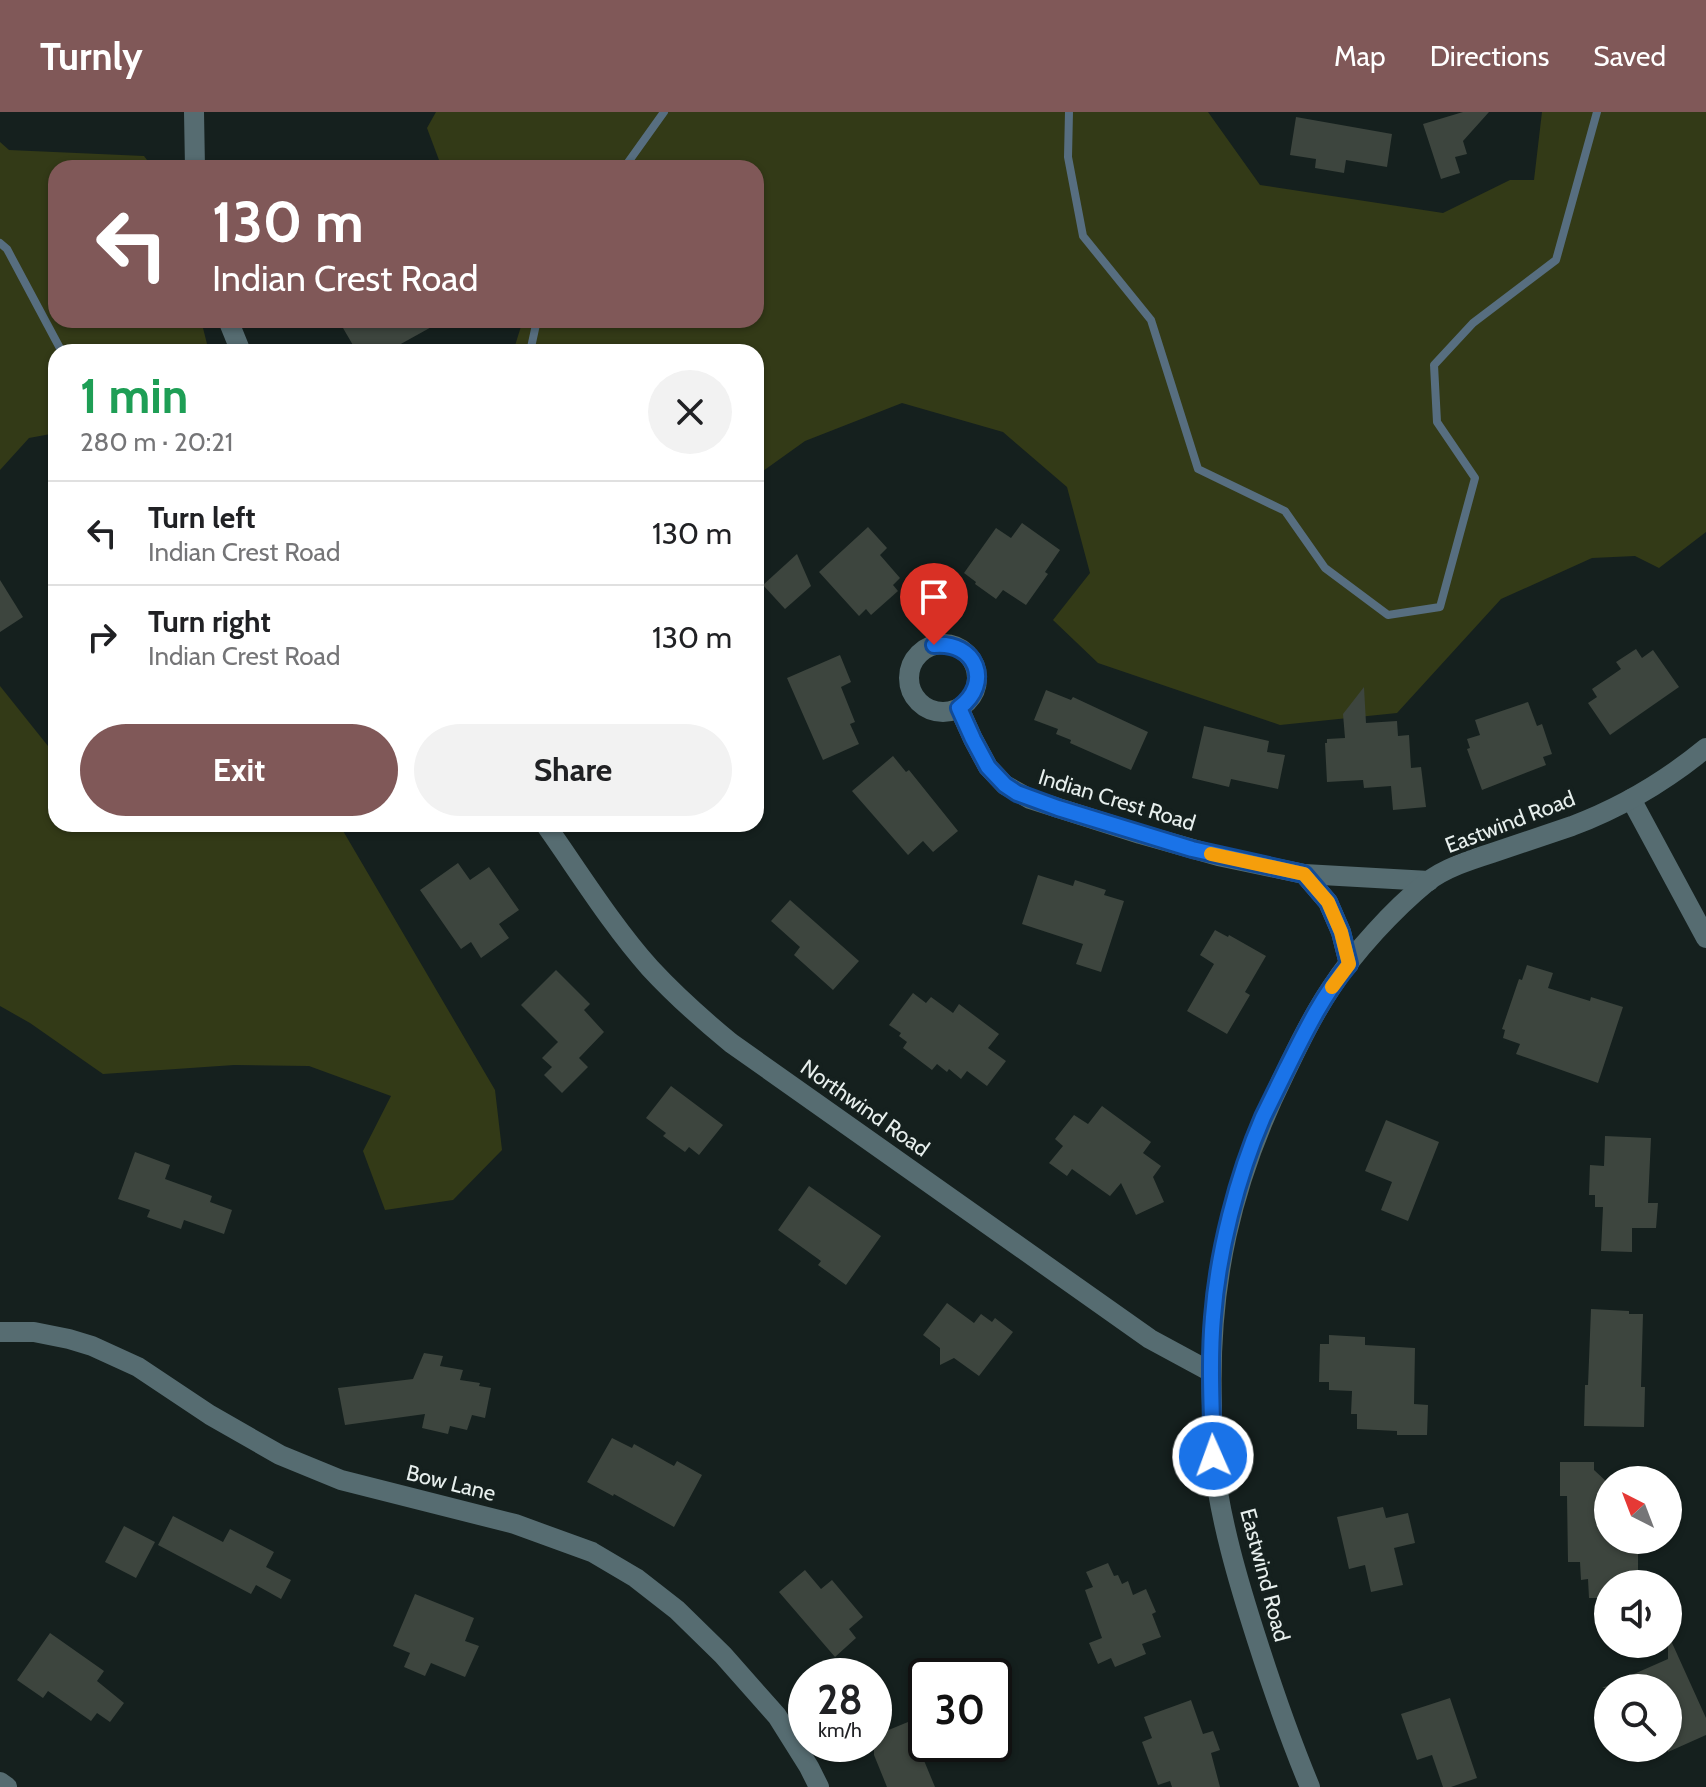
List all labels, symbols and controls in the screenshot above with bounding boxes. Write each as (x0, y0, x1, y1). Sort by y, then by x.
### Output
text: Turnly (40, 33, 143, 80)
text: Map (1334, 39, 1386, 73)
text: Directions (1430, 39, 1549, 73)
text: Saved (1593, 39, 1666, 73)
text: 130 m (212, 188, 364, 256)
icon: left (80, 192, 184, 296)
text: Indian Crest Road (212, 256, 479, 300)
text: 1 min (80, 367, 188, 425)
button: close (648, 370, 732, 454)
text: 280 m · 20:21 (80, 426, 233, 458)
text: Turn left (148, 499, 256, 536)
icon: left (80, 511, 124, 555)
text: 130 m (652, 515, 732, 552)
text: Indian Crest Road (148, 536, 341, 568)
pin (900, 563, 968, 645)
icon: arrive (912, 575, 956, 619)
text: Turn right (148, 603, 271, 640)
icon: right (80, 615, 124, 659)
text: 130 m (652, 619, 732, 656)
text: Indian Crest Road (148, 640, 341, 672)
button: Exit (80, 724, 398, 816)
button: Share (414, 724, 732, 816)
street label: Indian Crest Road (1035, 763, 1199, 837)
street label: Eastwind Road (1441, 785, 1579, 859)
street label: Northwind Road (795, 1054, 935, 1162)
position arrow (1171, 1414, 1255, 1498)
street label: Bow Lane (404, 1459, 498, 1507)
north arrow (1594, 1466, 1682, 1554)
map controls (1594, 1466, 1682, 1762)
street label: Eastwind Road (1234, 1505, 1296, 1645)
button: sound (1594, 1570, 1682, 1658)
speed limit sign: 30 (908, 1658, 1012, 1762)
button: search (1594, 1674, 1682, 1762)
text: 28 (817, 1675, 863, 1724)
text: km/h (818, 1718, 862, 1742)

